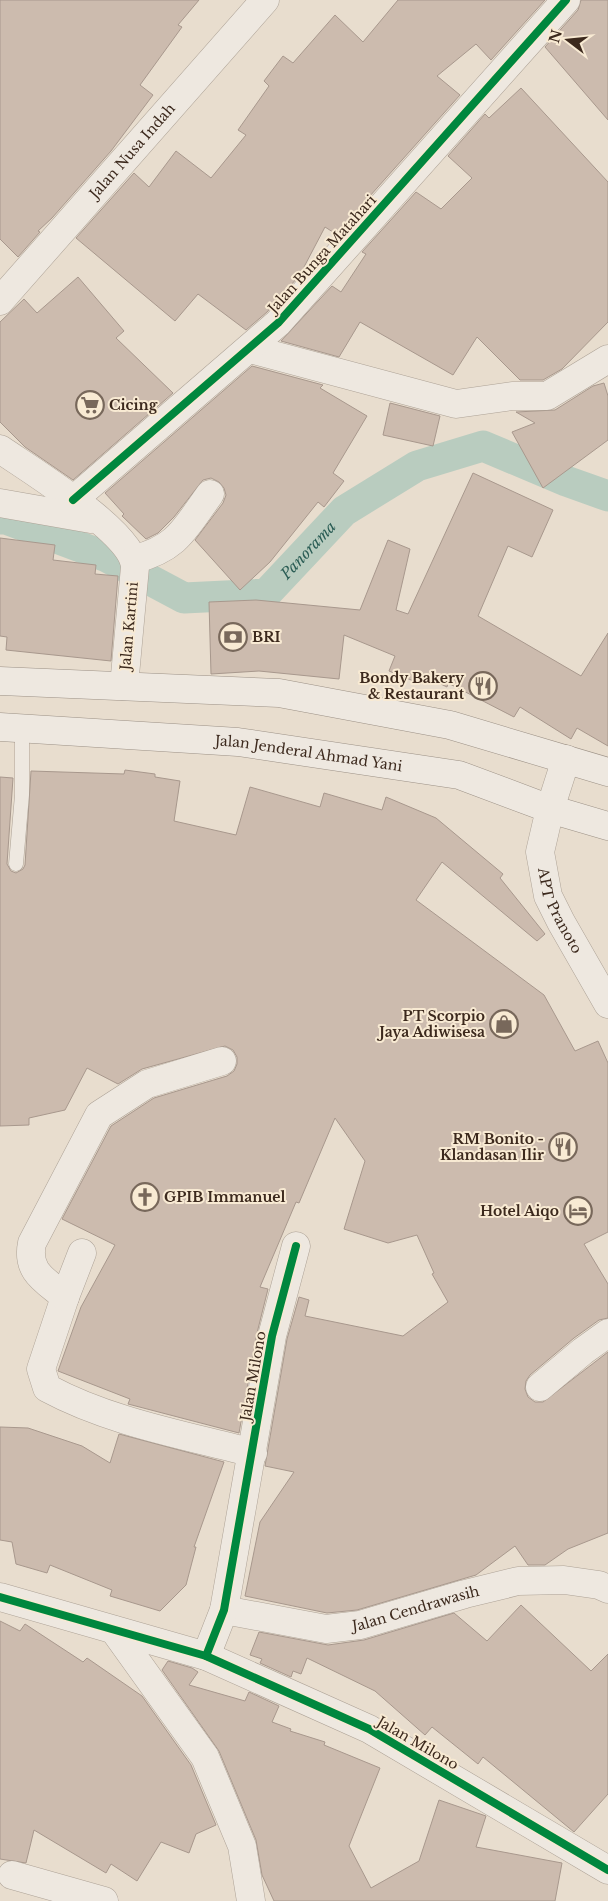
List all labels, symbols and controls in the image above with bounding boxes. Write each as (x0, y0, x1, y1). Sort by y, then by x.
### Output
north arrow (543, 15, 593, 65)
text: N (545, 28, 566, 45)
street label: Jalan Nusa Indah (84, 99, 179, 204)
street label: Jalan Bunga Matahari (263, 191, 380, 319)
supermarket icon: Cicing (75, 390, 105, 420)
place label: Cicing (109, 396, 158, 414)
water label: Panorama (275, 517, 339, 583)
street label: Jalan Kartini (116, 581, 142, 673)
bank icon: BRI (218, 622, 248, 652)
place label: BRI (252, 628, 281, 646)
place label: Bondy Bakery & Restaurant (359, 669, 465, 703)
restaurant icon: Bondy Bakery & Restaurant (468, 671, 498, 701)
street label: Jalan Jenderal Ahmad Yani (213, 731, 404, 775)
street label: APT Pranoto (534, 865, 586, 957)
place label: PT Scorpio Jaya Adiwisesa (376, 1007, 485, 1041)
shop icon: PT Scorpio Jaya Adiwisesa (489, 1009, 519, 1039)
place label: RM Bonito - Klandasan Ilir (440, 1130, 544, 1164)
restaurant icon: RM Bonito - Klandasan Ilir (548, 1132, 578, 1162)
church icon: GPIB Immanuel (130, 1182, 160, 1212)
place label: GPIB Immanuel (164, 1188, 285, 1206)
hotel icon: Hotel Aiqo (563, 1196, 593, 1226)
place label: Hotel Aiqo (480, 1202, 559, 1220)
street label: Jalan Milono (236, 1329, 270, 1425)
street label: Jalan Cendrawasih (349, 1582, 481, 1635)
street label: Jalan Milono (372, 1711, 462, 1774)

